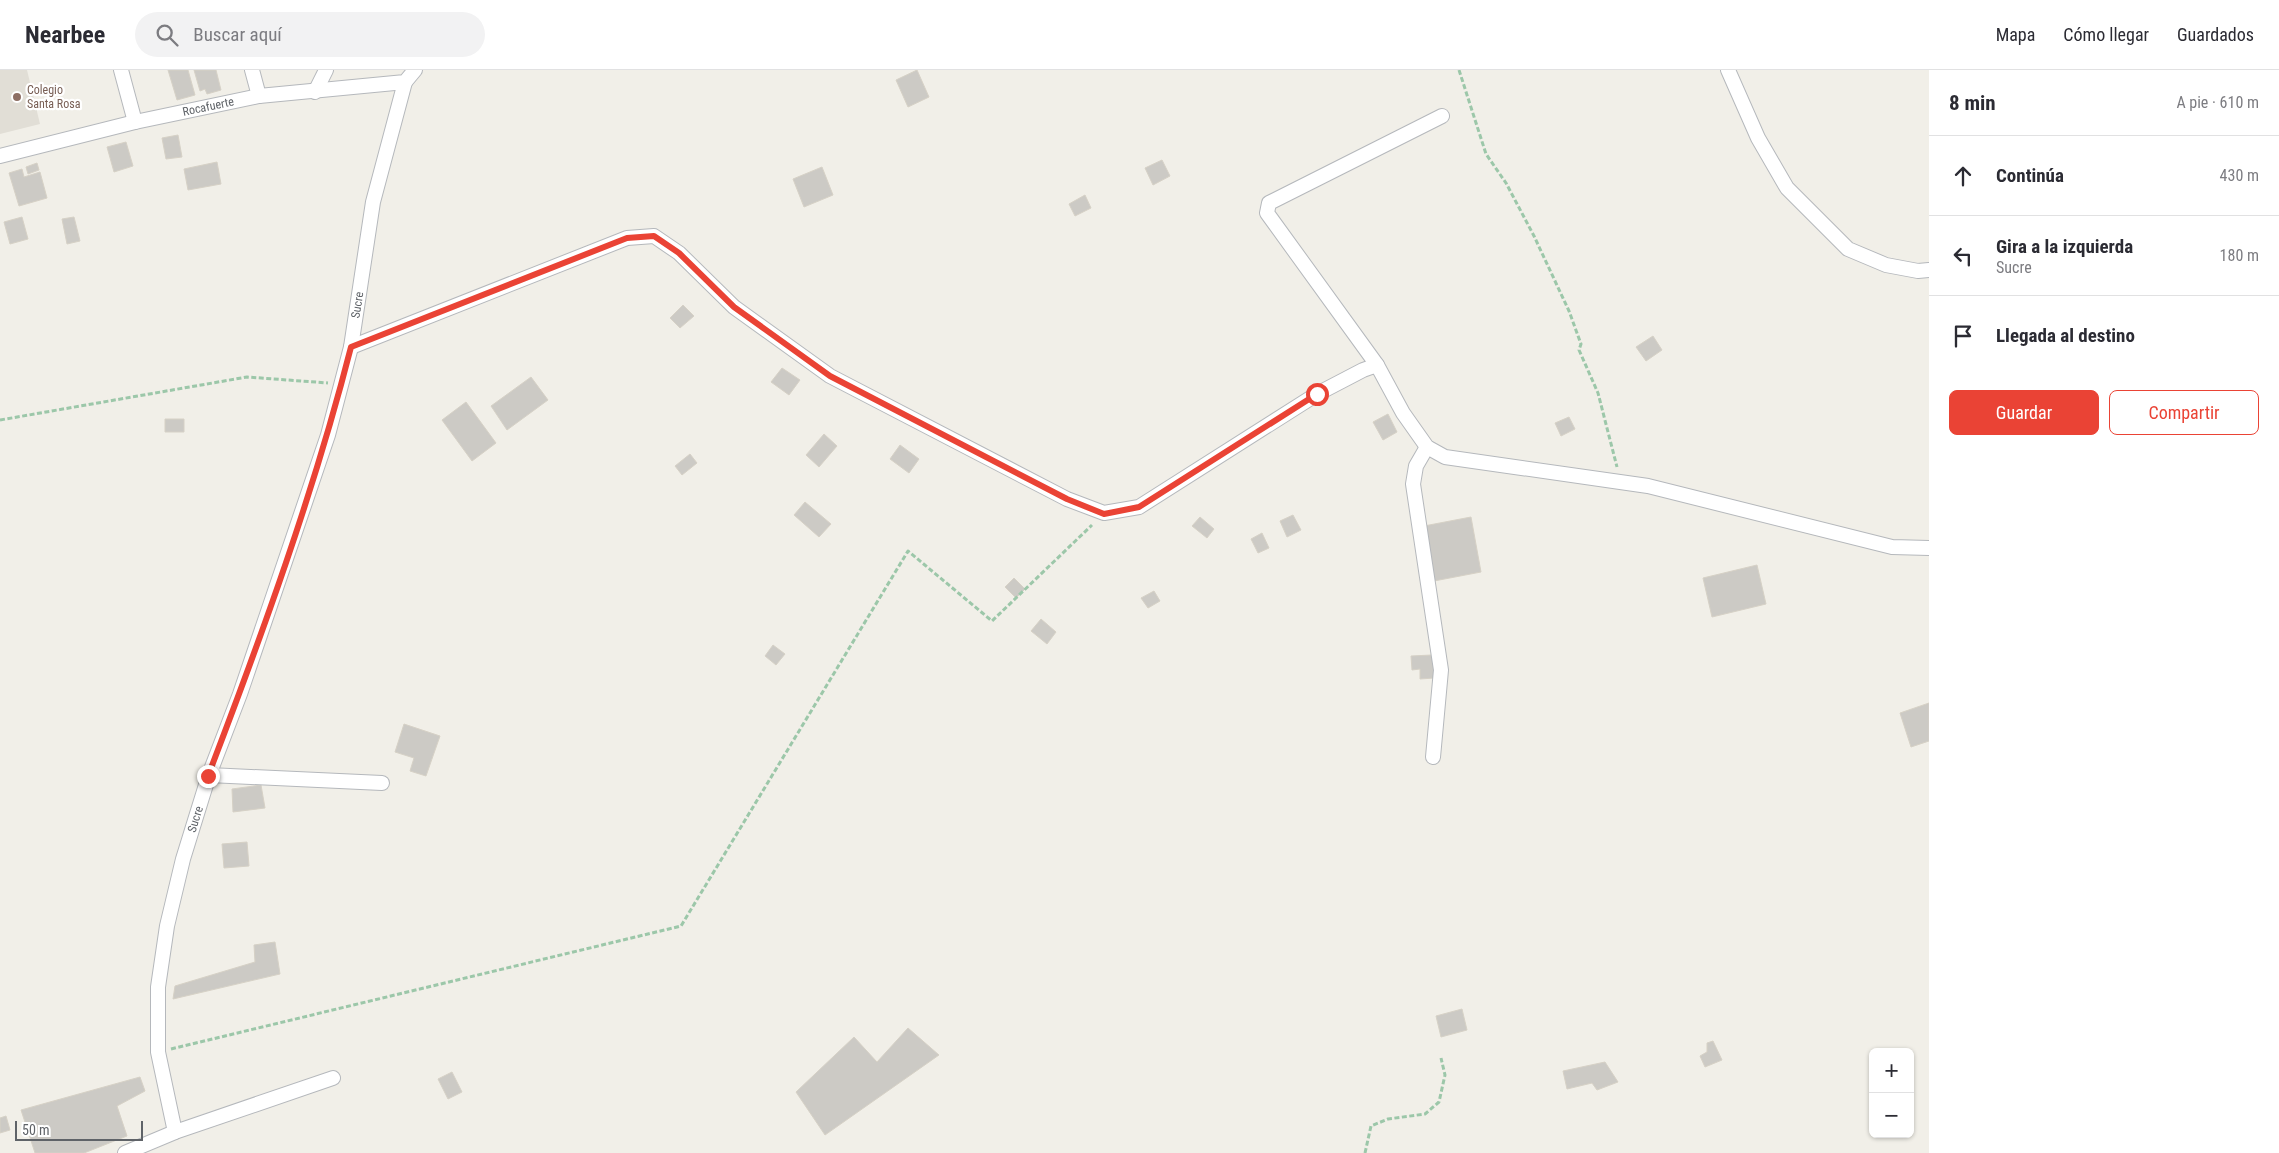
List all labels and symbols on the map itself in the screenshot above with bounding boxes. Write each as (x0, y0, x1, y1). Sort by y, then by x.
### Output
place label: Colegio Santa Rosa (27, 83, 81, 111)
marker: Colegio Santa Rosa (11, 91, 23, 103)
street label: Rocafuerte (181, 94, 235, 119)
street label: Sucre (348, 290, 366, 319)
route start (1306, 383, 1329, 406)
route end (197, 765, 220, 788)
street label: Sucre (185, 804, 206, 834)
scale bar (15, 1118, 142, 1141)

